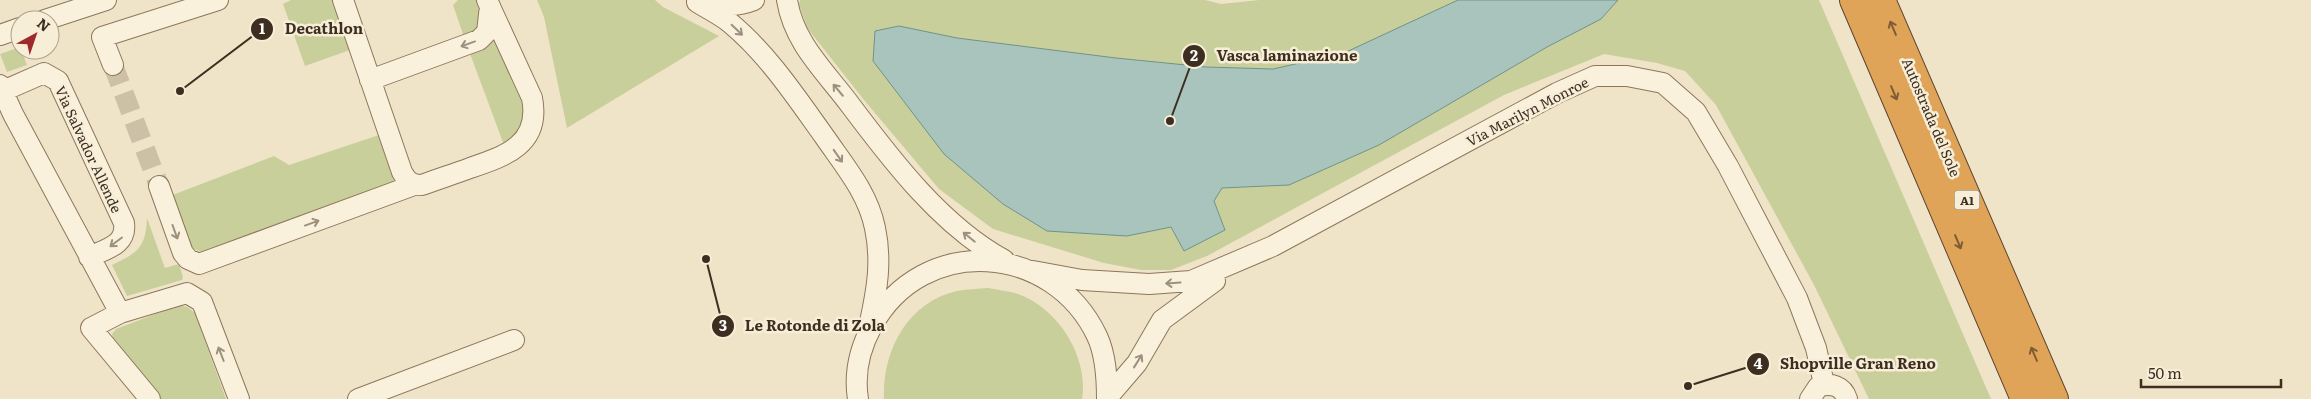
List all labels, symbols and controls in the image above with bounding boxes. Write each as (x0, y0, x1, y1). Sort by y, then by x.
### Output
north arrow (10, 10, 60, 60)
text: N (33, 13, 55, 36)
callout: Decathlon (250, 14, 373, 44)
text: 1 (259, 16, 265, 39)
text: Decathlon (285, 16, 364, 39)
one-way arrow (1888, 21, 1898, 36)
one-way arrow (731, 24, 743, 36)
one-way arrow (461, 40, 476, 49)
callout: Vasca laminazione (1181, 41, 1367, 71)
text: 2 (1190, 43, 1198, 66)
text: Vasca laminazione (1216, 43, 1358, 66)
street label: Autostrada del Sole (1898, 54, 1966, 180)
street label: Via Marilyn Monroe (1462, 71, 1592, 151)
street label: Via Salvador Allende (51, 82, 127, 216)
one-way arrow (832, 84, 843, 97)
one-way arrow (1889, 85, 1899, 100)
one-way arrow (833, 149, 843, 163)
road number: A1 (1954, 190, 1980, 210)
one-way arrow (304, 218, 319, 227)
one-way arrow (171, 224, 180, 239)
one-way arrow (963, 232, 976, 243)
one-way arrow (1953, 234, 1963, 249)
one-way arrow (110, 236, 123, 247)
one-way arrow (1165, 278, 1181, 287)
callout: Le Rotonde di Zola (710, 311, 896, 341)
text: 3 (719, 313, 727, 336)
text: Le Rotonde di Zola (745, 313, 886, 336)
one-way arrow (216, 346, 225, 361)
one-way arrow (2029, 347, 2039, 362)
callout: Shopville Gran Reno (1746, 349, 1946, 379)
text: 4 (1753, 351, 1763, 374)
text: Shopville Gran Reno (1780, 351, 1936, 374)
one-way arrow (1132, 354, 1143, 368)
scale bar (2141, 356, 2281, 388)
text: 50 m (2148, 361, 2182, 384)

